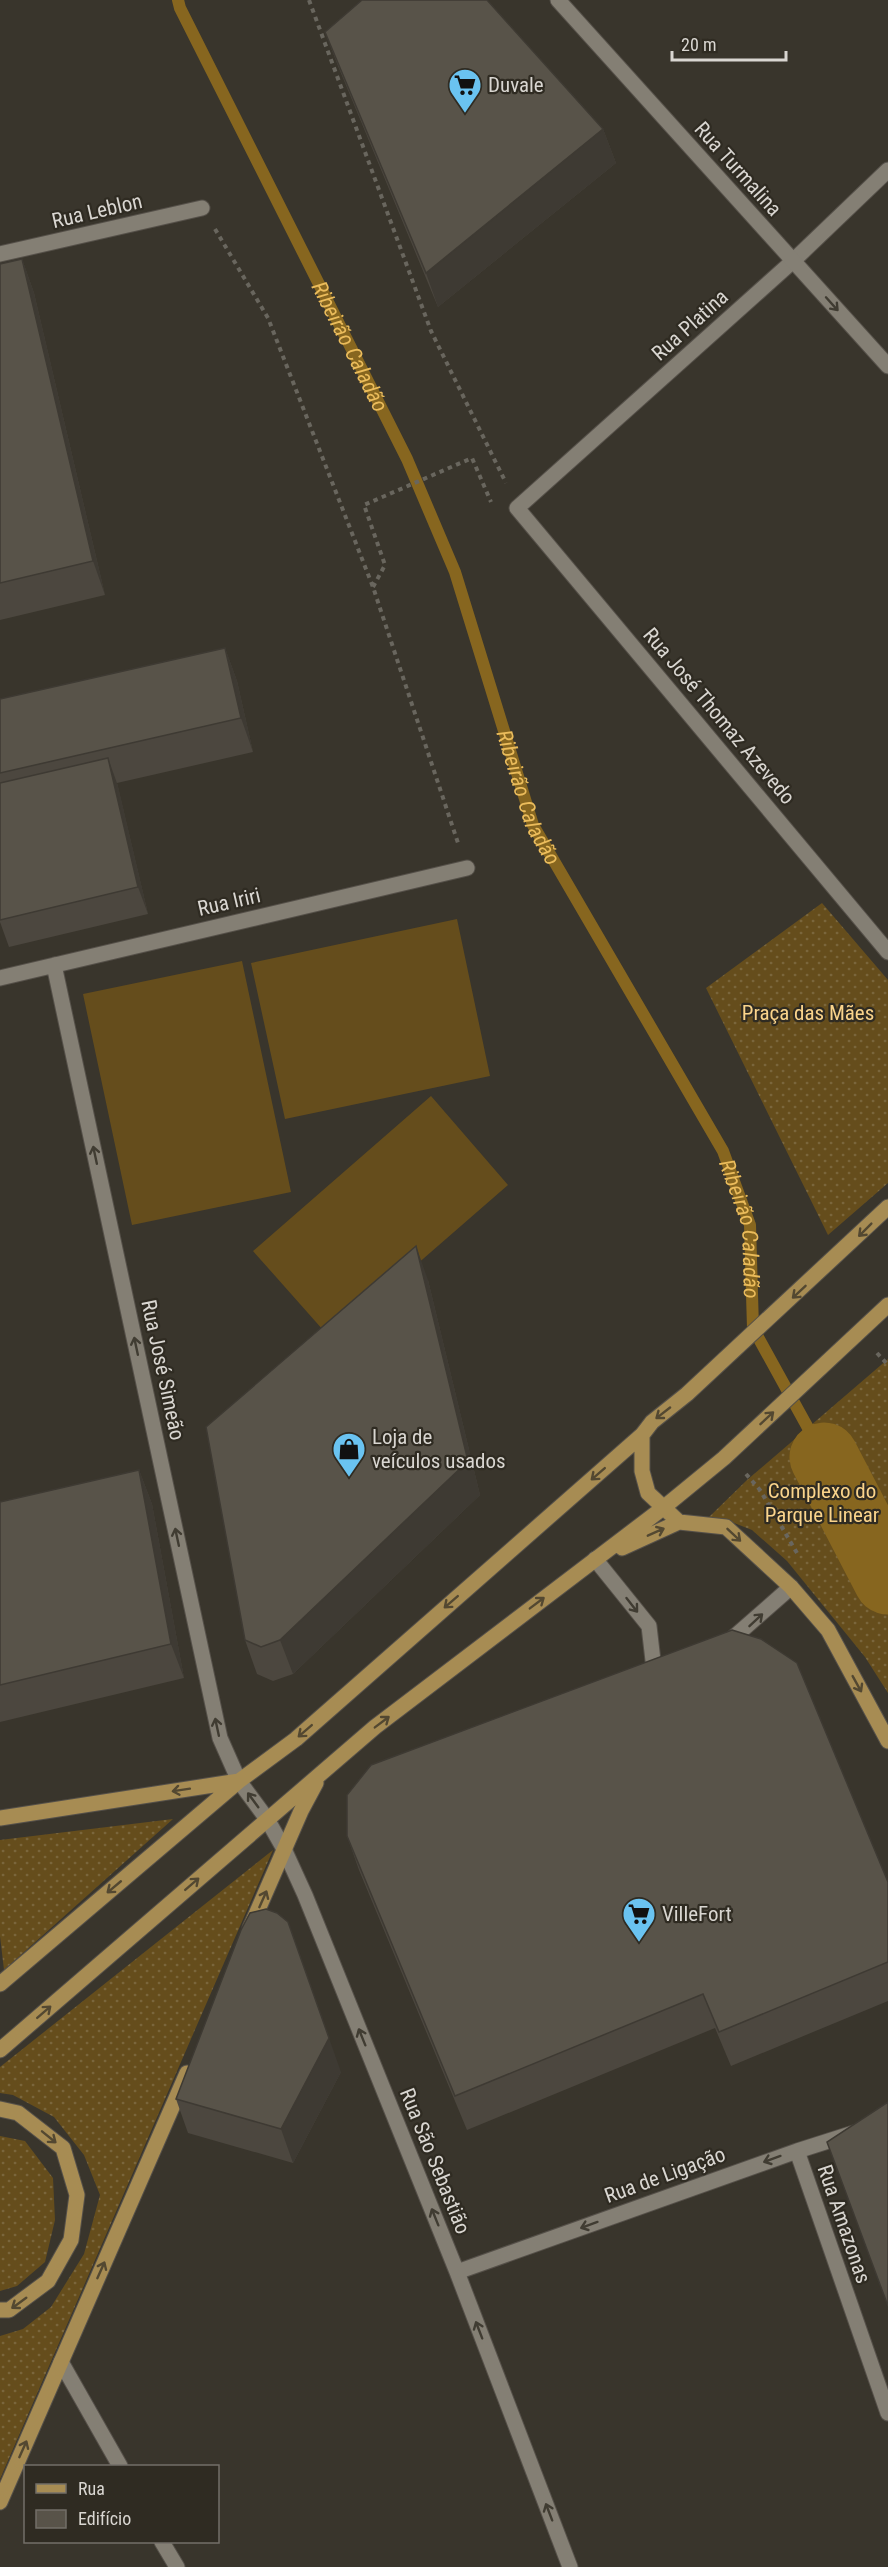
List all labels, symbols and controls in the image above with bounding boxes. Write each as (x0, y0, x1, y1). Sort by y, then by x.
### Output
scale bar (672, 24, 786, 62)
text: 20 m (681, 34, 716, 55)
supermarket icon: Duvale (447, 67, 483, 114)
place label: Duvale (488, 73, 544, 97)
street label: Rua Turmalina (690, 117, 786, 221)
street label: Rua Leblon (50, 189, 144, 233)
water label: Ribeirão Caladão (307, 277, 394, 416)
street label: Rua Platina (647, 285, 733, 365)
one-way arrow (825, 297, 839, 312)
street label: Rua José Thomaz Azevedo (638, 623, 800, 809)
water label: Ribeirão Caladão (492, 727, 566, 869)
street label: Rua Iriri (195, 883, 263, 921)
park label: Praça das Mães (742, 1001, 874, 1025)
one-way arrow (89, 1146, 100, 1165)
water label: Ribeirão Caladão (715, 1156, 765, 1299)
one-way arrow (857, 1222, 872, 1237)
one-way arrow (791, 1285, 806, 1299)
street label: Rua José Simeão (136, 1298, 190, 1442)
one-way arrow (130, 1337, 141, 1356)
one-way arrow (655, 1407, 671, 1420)
one-way arrow (759, 1411, 774, 1425)
place label: Loja de veículos usados (372, 1425, 506, 1473)
shop icon: Loja de veículos usados (331, 1431, 367, 1478)
one-way arrow (591, 1467, 606, 1481)
park label: Complexo do Parque Linear (765, 1479, 879, 1527)
one-way arrow (647, 1526, 665, 1537)
one-way arrow (170, 1527, 182, 1546)
one-way arrow (727, 1528, 742, 1542)
one-way arrow (444, 1595, 459, 1609)
one-way arrow (626, 1596, 638, 1612)
one-way arrow (529, 1597, 545, 1610)
one-way arrow (748, 1613, 763, 1627)
one-way arrow (851, 1675, 863, 1692)
one-way arrow (374, 1715, 390, 1728)
one-way arrow (211, 1718, 223, 1737)
one-way arrow (298, 1724, 313, 1738)
one-way arrow (172, 1785, 192, 1796)
one-way arrow (247, 1793, 259, 1809)
one-way arrow (184, 1877, 199, 1891)
one-way arrow (106, 1881, 122, 1894)
one-way arrow (258, 1890, 269, 1908)
supermarket icon: VilleFort (621, 1896, 657, 1943)
place label: VilleFort (662, 1902, 732, 1926)
one-way arrow (36, 2005, 52, 2018)
one-way arrow (356, 2028, 367, 2046)
street label: Rua São Sebastião (395, 2085, 475, 2237)
one-way arrow (41, 2131, 57, 2144)
street label: Rua de Ligação (601, 2142, 729, 2208)
one-way arrow (763, 2155, 782, 2166)
street label: Rua Amazonas (813, 2162, 875, 2286)
one-way arrow (429, 2209, 440, 2227)
one-way arrow (580, 2220, 599, 2231)
one-way arrow (96, 2261, 107, 2280)
one-way arrow (11, 2297, 27, 2309)
one-way arrow (473, 2321, 484, 2340)
one-way arrow (18, 2440, 30, 2458)
legend (24, 2465, 219, 2543)
text: Rua (78, 2478, 105, 2499)
one-way arrow (543, 2504, 554, 2522)
text: Edifício (78, 2508, 131, 2529)

